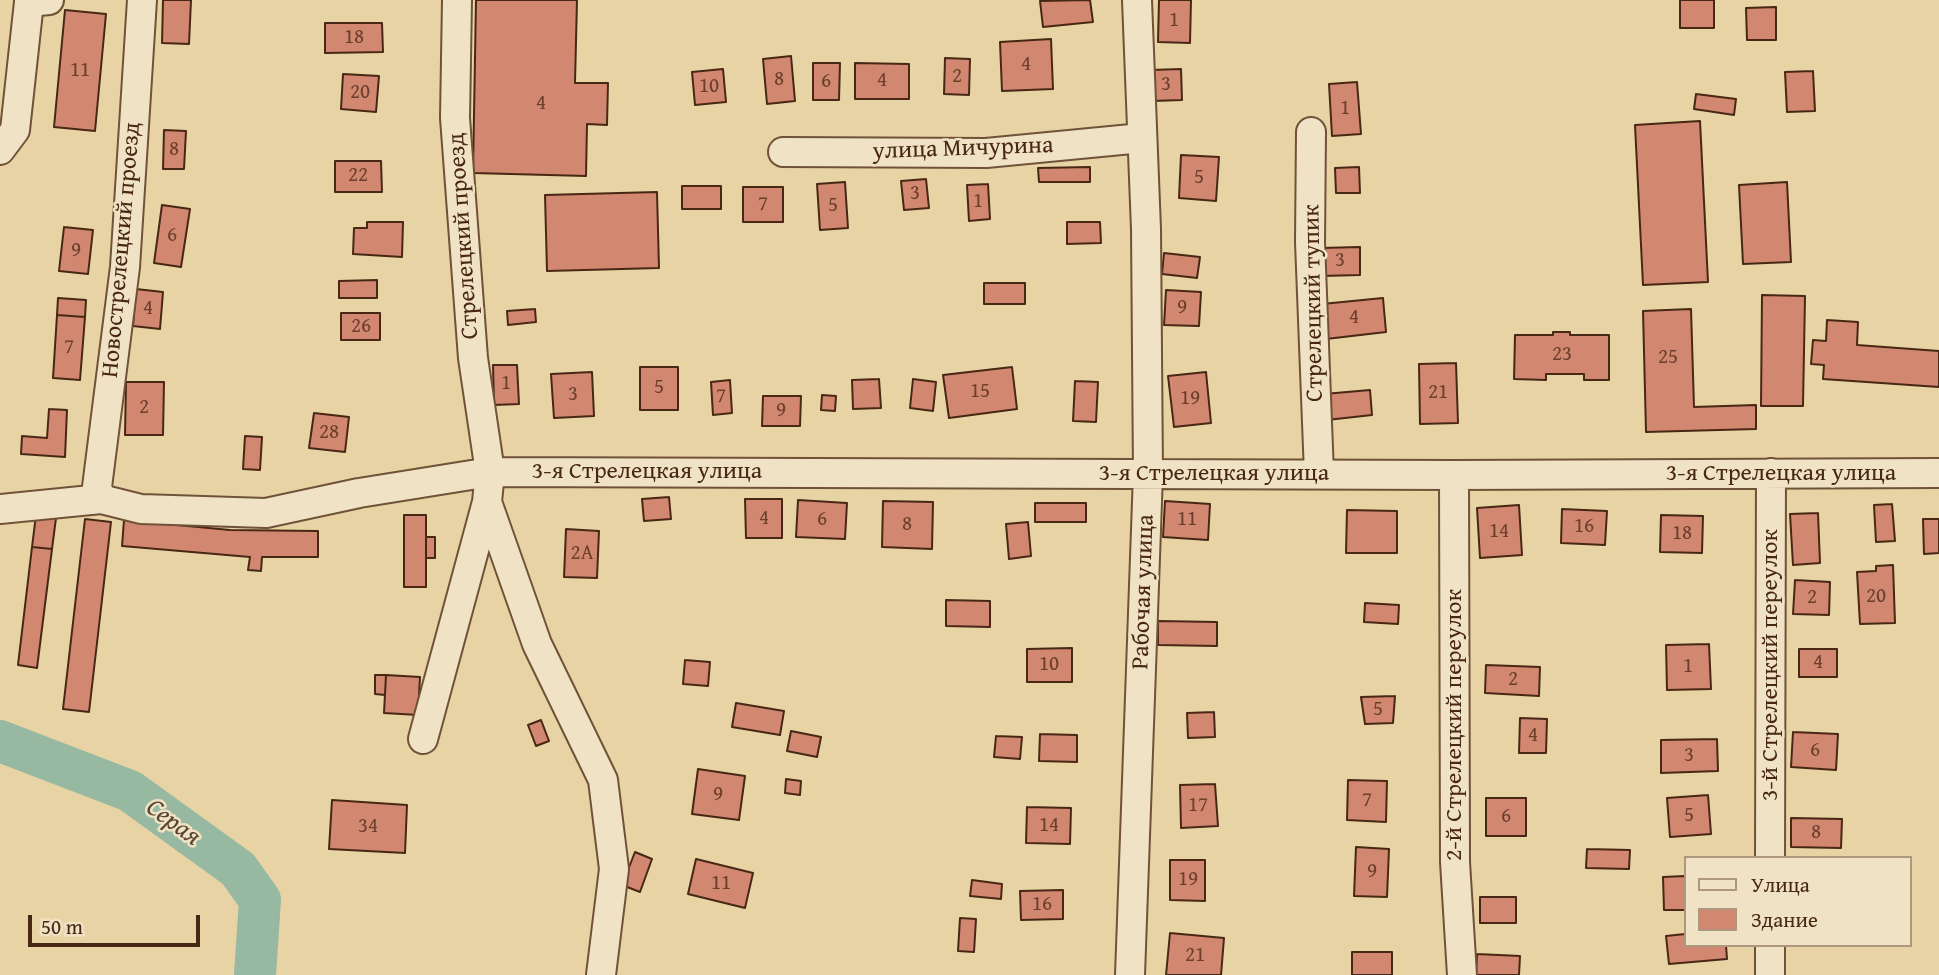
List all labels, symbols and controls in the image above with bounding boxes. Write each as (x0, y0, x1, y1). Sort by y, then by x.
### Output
house number: 1 (1169, 8, 1179, 34)
house number: 18 (344, 25, 364, 51)
house number: 4 (1021, 52, 1031, 78)
house number: 11 (70, 58, 90, 84)
house number: 2 (952, 64, 962, 90)
house number: 8 (774, 67, 784, 93)
house number: 4 (877, 68, 887, 94)
house number: 6 (821, 69, 831, 95)
house number: 3 (1161, 72, 1171, 98)
house number: 10 (699, 74, 719, 100)
house number: 20 (350, 80, 370, 106)
house number: 4 (536, 91, 546, 117)
house number: 1 (1340, 96, 1350, 122)
street label: Новострелецкий проезд (96, 121, 148, 379)
street label: улица Мичурина (872, 131, 1054, 167)
street label: Стрелецкий проезд (442, 132, 486, 340)
house number: 8 (169, 137, 179, 163)
house number: 22 (348, 163, 368, 189)
house number: 5 (1194, 165, 1204, 191)
house number: 3 (910, 181, 920, 207)
house number: 1 (973, 189, 983, 215)
house number: 7 (758, 192, 768, 218)
house number: 5 (828, 193, 838, 219)
street label: Стрелецкий тупик (1298, 204, 1330, 402)
house number: 6 (167, 223, 177, 249)
house number: 9 (71, 238, 81, 264)
house number: 3 (1335, 248, 1345, 274)
house number: 9 (1177, 295, 1187, 321)
house number: 4 (143, 296, 153, 322)
house number: 4 (1349, 305, 1359, 331)
house number: 26 (351, 314, 371, 340)
house number: 7 (64, 335, 74, 361)
house number: 23 (1552, 342, 1572, 368)
house number: 25 (1658, 345, 1678, 371)
house number: 1 (501, 371, 511, 397)
house number: 5 (654, 375, 664, 401)
house number: 15 (970, 379, 990, 405)
house number: 21 (1428, 380, 1448, 406)
house number: 3 (568, 382, 578, 408)
house number: 7 (716, 384, 726, 410)
house number: 19 (1180, 386, 1200, 412)
house number: 2 (139, 395, 149, 421)
house number: 9 (776, 398, 786, 424)
house number: 28 (319, 420, 339, 446)
street label: 3-я Стрелецкая улица (532, 458, 762, 486)
street label: 3-я Стрелецкая улица (1099, 460, 1329, 488)
street label: 3-я Стрелецкая улица (1666, 460, 1896, 488)
house number: 4 (759, 506, 769, 532)
house number: 6 (817, 507, 827, 533)
house number: 11 (1177, 507, 1197, 533)
house number: 8 (902, 512, 912, 538)
street label: Рабочая улица (1127, 514, 1161, 670)
house number: 16 (1574, 514, 1594, 540)
house number: 14 (1489, 519, 1509, 545)
house number: 18 (1672, 521, 1692, 547)
street label: 3-й Стрелецкий переулок (1757, 529, 1785, 801)
house number: 2А (571, 541, 593, 567)
house number: 20 (1866, 584, 1886, 610)
house number: 2 (1807, 585, 1817, 611)
street label: 2-й Стрелецкий переулок (1441, 589, 1469, 861)
house number: 4 (1813, 650, 1823, 676)
house number: 10 (1039, 652, 1059, 678)
house number: 1 (1683, 654, 1693, 680)
house number: 2 (1508, 667, 1518, 693)
house number: 5 (1373, 697, 1383, 723)
house number: 4 (1528, 723, 1538, 749)
house number: 6 (1810, 738, 1820, 764)
house number: 3 (1684, 743, 1694, 769)
house number: 9 (713, 782, 723, 808)
house number: 7 (1362, 788, 1372, 814)
water label: Серая (139, 793, 207, 853)
house number: 17 (1188, 793, 1208, 819)
house number: 5 (1684, 803, 1694, 829)
house number: 6 (1501, 804, 1511, 830)
house number: 14 (1039, 813, 1059, 839)
house number: 34 (358, 814, 378, 840)
house number: 8 (1811, 820, 1821, 846)
legend (1684, 856, 1911, 947)
house number: 9 (1367, 859, 1377, 885)
house number: 19 (1178, 867, 1198, 893)
text: Улица (1751, 869, 1810, 900)
house number: 11 (711, 871, 731, 897)
house number: 16 (1032, 892, 1052, 918)
scale bar (32, 902, 203, 946)
text: Здание (1751, 904, 1818, 935)
text: 50 m (41, 911, 83, 942)
house number: 21 (1185, 943, 1205, 969)

